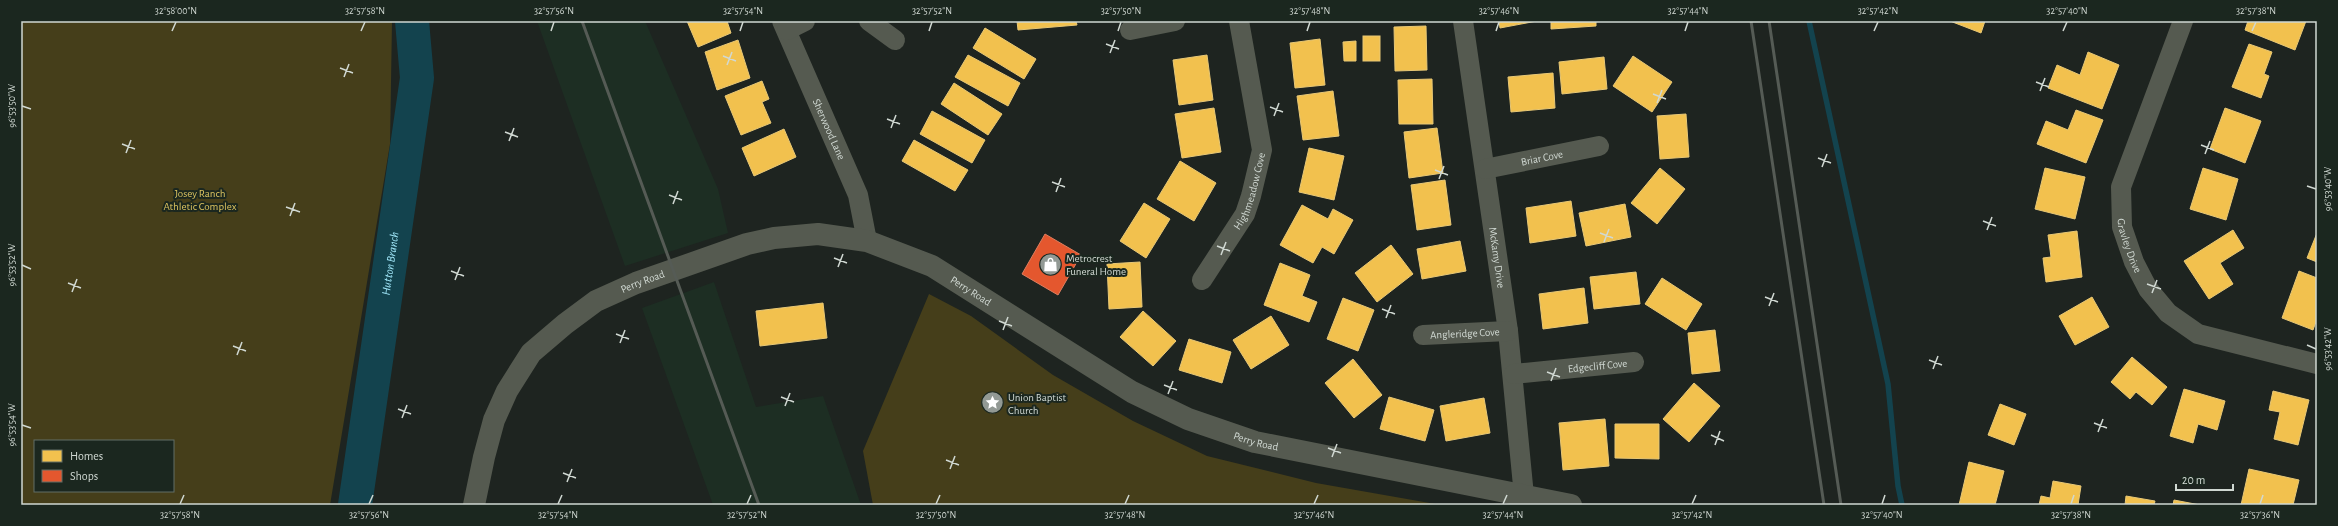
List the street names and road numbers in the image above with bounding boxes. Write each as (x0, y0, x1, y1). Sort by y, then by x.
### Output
street label: Sherwood Lane (811, 97, 847, 162)
street label: Briar Cove (1520, 148, 1564, 168)
street label: Highmeadow Cove (1231, 151, 1267, 232)
street label: Gravley Drive (2116, 218, 2144, 275)
street label: McKamy Drive (1487, 226, 1507, 289)
street label: Perry Road (619, 268, 666, 295)
street label: Perry Road (948, 274, 993, 308)
street label: Angleridge Cove (1430, 326, 1500, 341)
street label: Edgecliff Cove (1567, 358, 1628, 375)
street label: Perry Road (1232, 430, 1280, 453)

